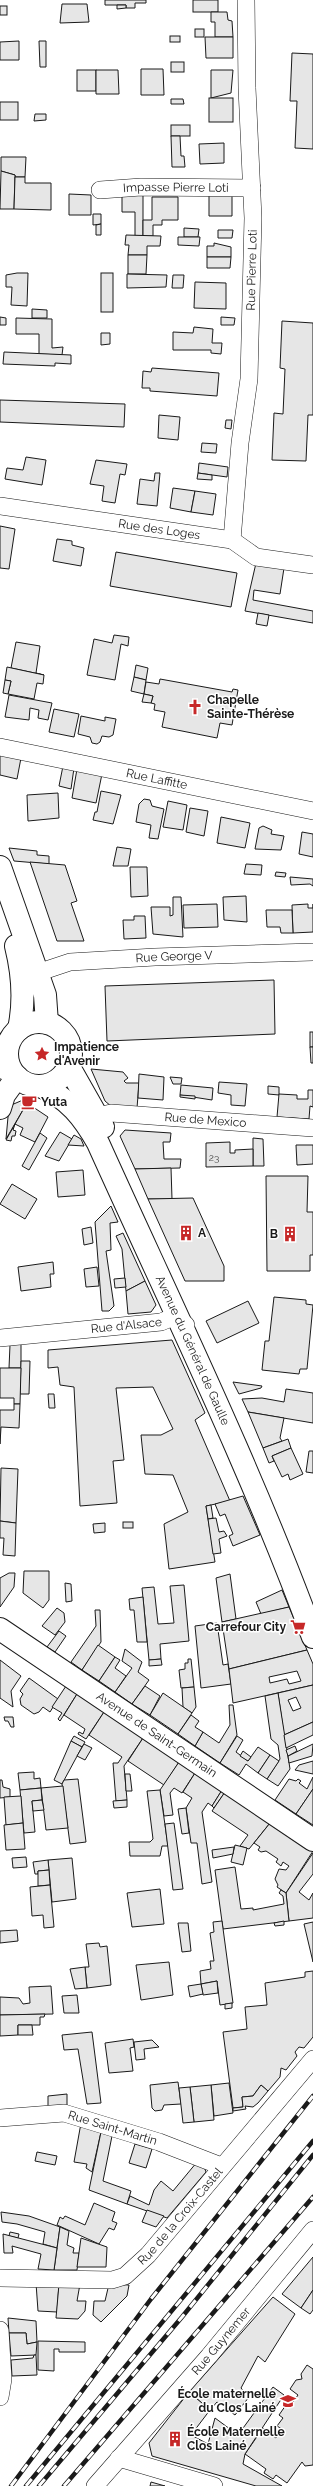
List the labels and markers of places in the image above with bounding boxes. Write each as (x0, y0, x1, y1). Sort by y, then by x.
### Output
place label: Chapelle Sainte-Thérèse (207, 693, 294, 721)
church icon: Chapelle Sainte-Thérèse (186, 698, 204, 716)
place label: Impatience d'Avenir (54, 1040, 119, 1068)
place icon: Impatience d'Avenir (33, 1045, 51, 1063)
cafe icon: Yuta (20, 1093, 38, 1111)
place label: Yuta (41, 1095, 67, 1109)
building icon: A (177, 1224, 195, 1242)
building icon: B (281, 1225, 299, 1243)
place label: A (198, 1226, 207, 1240)
place label: B (270, 1227, 278, 1241)
supermarket icon: Carrefour City (289, 1618, 307, 1636)
place label: Carrefour City (206, 1620, 286, 1634)
place label: École maternelle du Clos Lainé (177, 2386, 276, 2415)
school or university icon: École maternelle du Clos Lainé (279, 2392, 297, 2410)
place label: École Maternelle Clos Lainé (187, 2424, 285, 2453)
building icon: École Maternelle Clos Lainé (166, 2430, 184, 2448)

